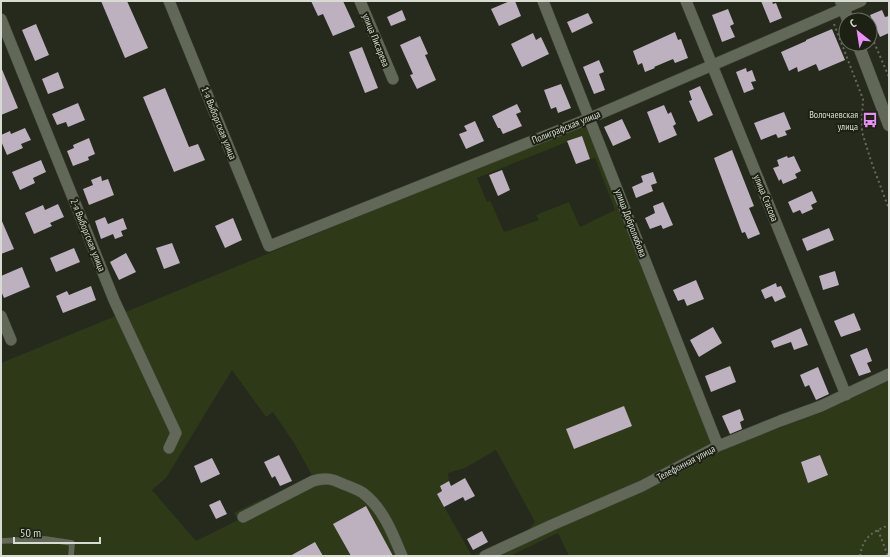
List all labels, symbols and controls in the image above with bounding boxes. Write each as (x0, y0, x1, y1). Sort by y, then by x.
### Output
street label: улица Писарева (359, 11, 393, 69)
north arrow (838, 12, 878, 52)
text: С (847, 16, 859, 31)
street label: 1-я Выборгская улица (199, 85, 239, 161)
street label: Полиграфская улица (530, 107, 602, 147)
place label: Волочаевская улица (809, 108, 858, 133)
bus stop icon: Волочаевская улица (861, 111, 879, 129)
street label: улица Стасова (751, 173, 781, 223)
street label: улица Добролюбова (612, 187, 650, 259)
street label: 2-я Выборгская улица (68, 197, 108, 273)
street label: Телефонная улица (654, 442, 718, 484)
scale bar (14, 519, 100, 545)
text: 50 m (20, 525, 41, 540)

